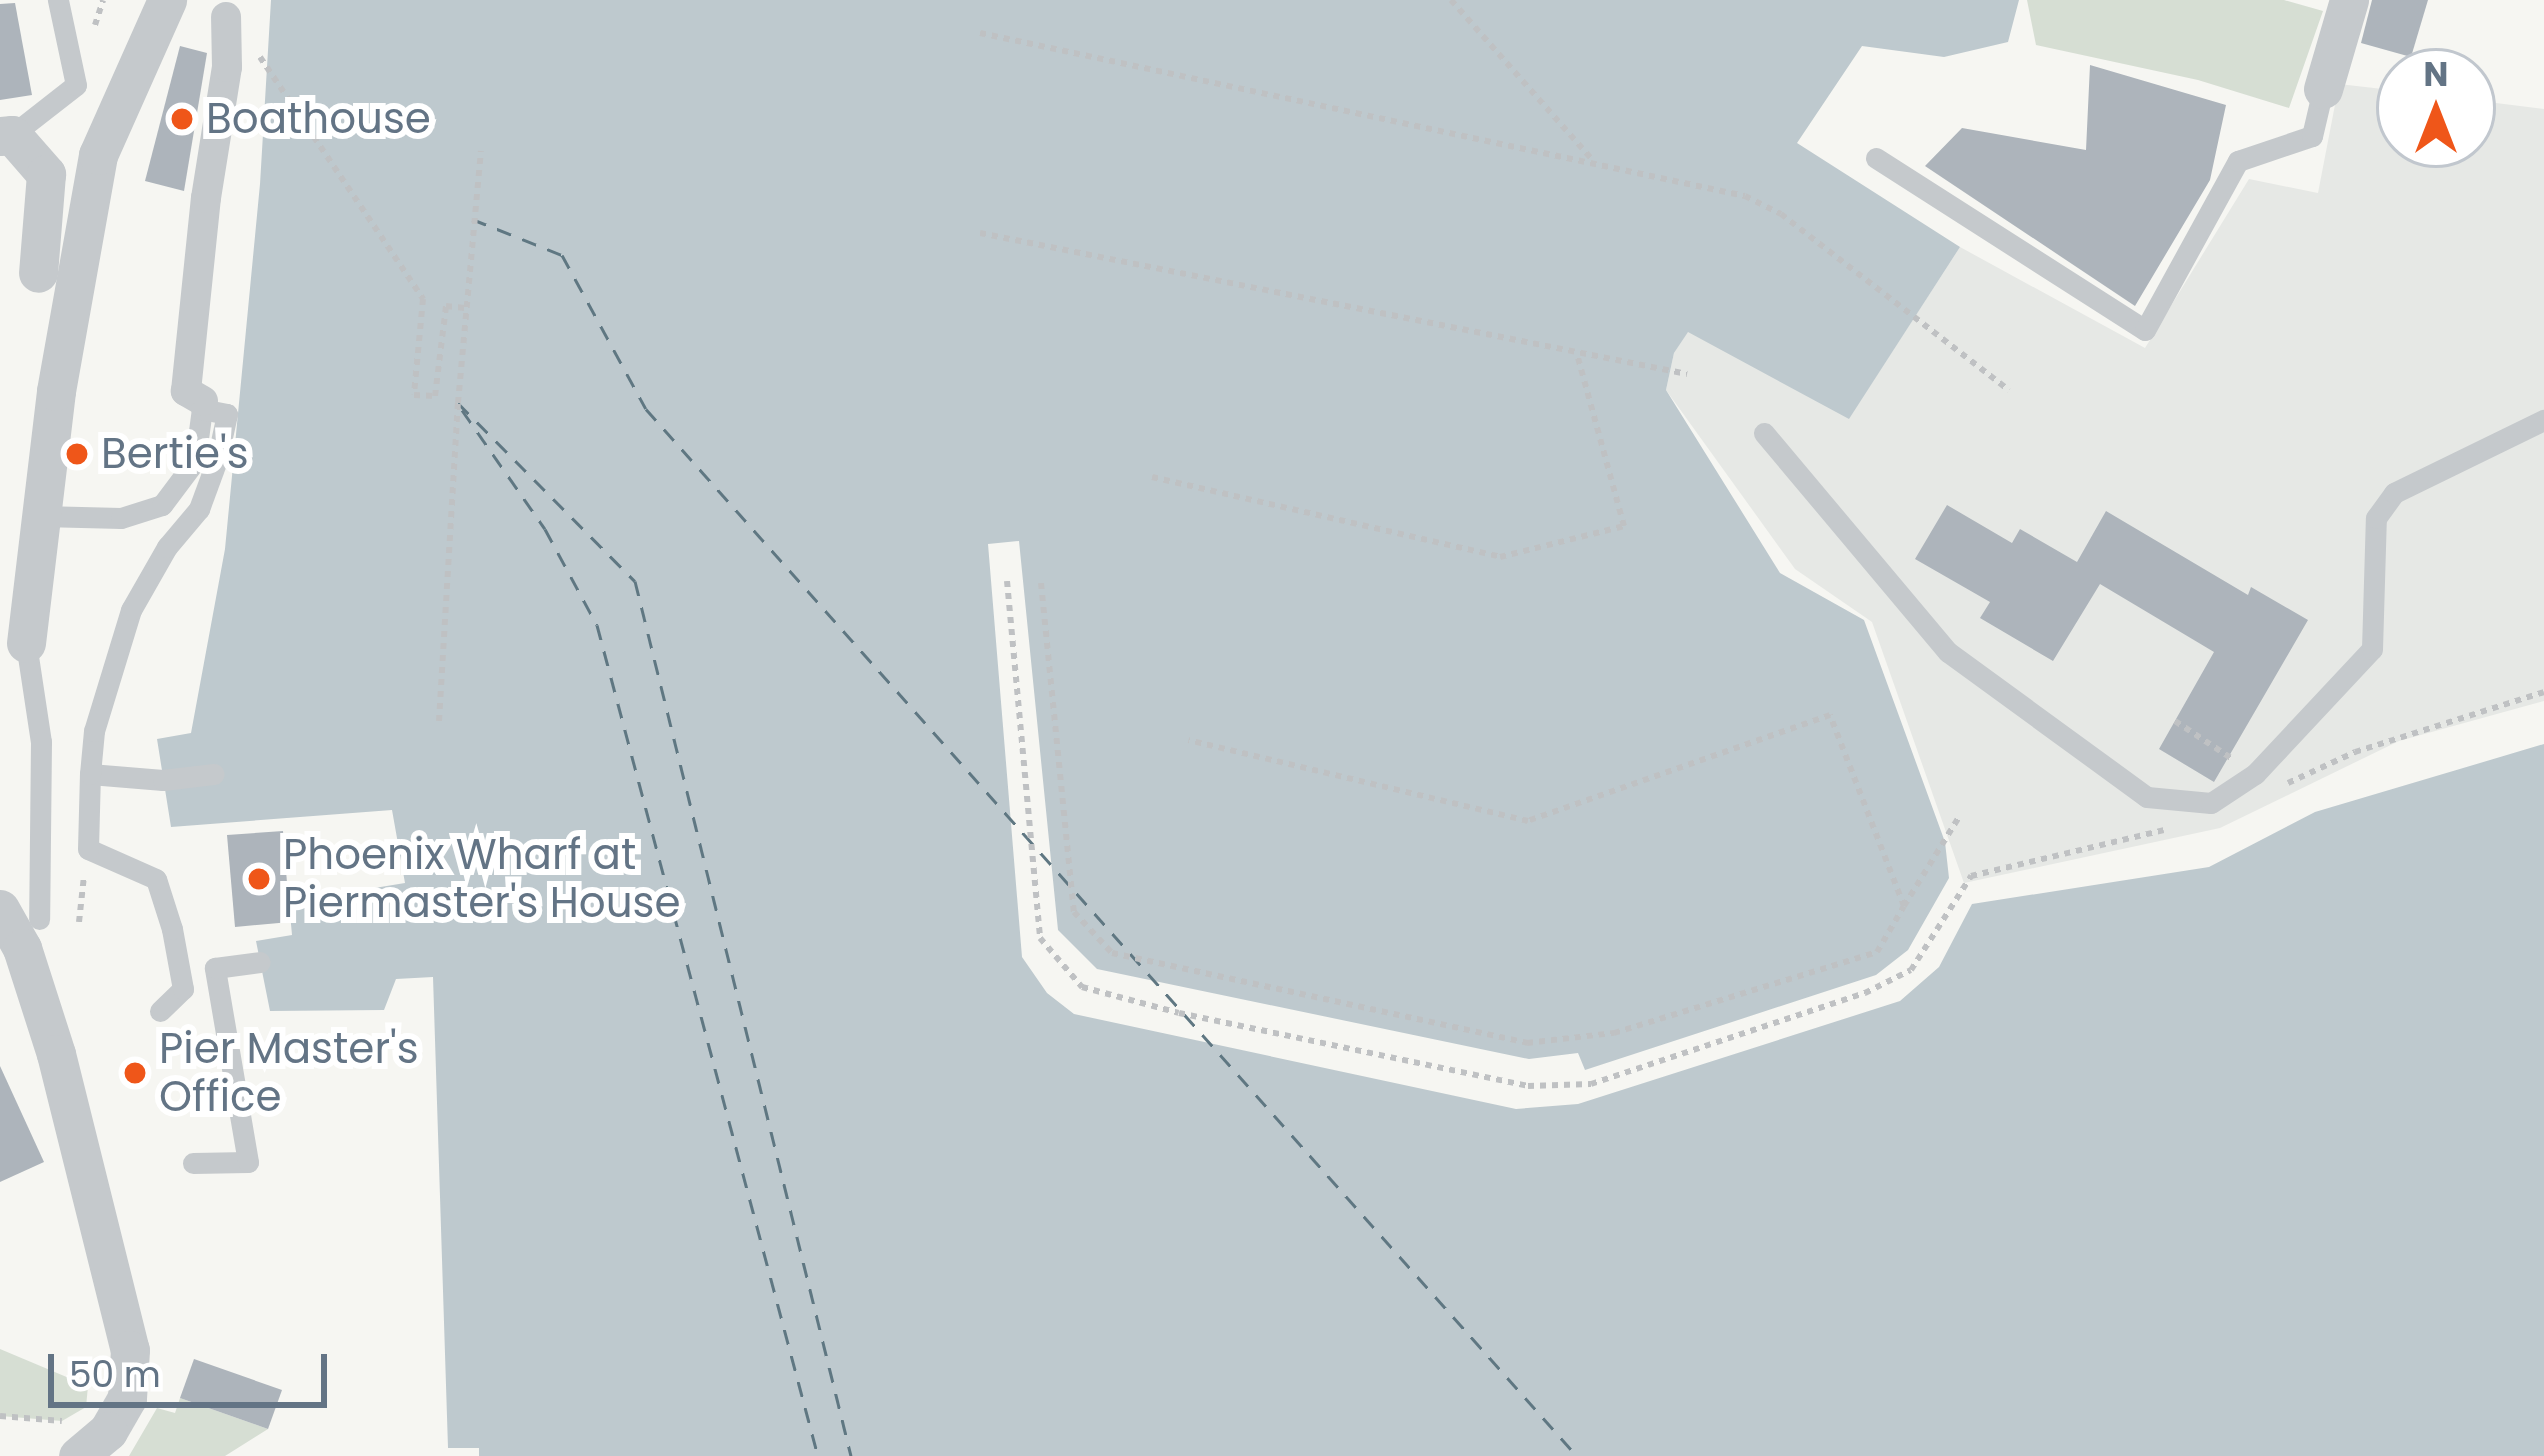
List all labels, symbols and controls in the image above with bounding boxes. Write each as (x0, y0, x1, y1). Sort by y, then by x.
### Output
north arrow (2376, 48, 2496, 168)
text: N (2424, 51, 2448, 98)
place label: Boathouse (206, 94, 431, 144)
marker: Boathouse (169, 106, 195, 132)
place label: Bertie's (101, 429, 249, 479)
marker: Bertie's (64, 441, 90, 467)
place label: Phoenix Wharf at Piermaster's House (283, 830, 681, 928)
marker: Phoenix Wharf at Piermaster's House (246, 866, 272, 892)
place label: Pier Master's Office (159, 1024, 419, 1122)
marker: Pier Master's Office (122, 1060, 148, 1086)
scale bar (54, 1330, 333, 1404)
text: 50 m (69, 1349, 161, 1400)

